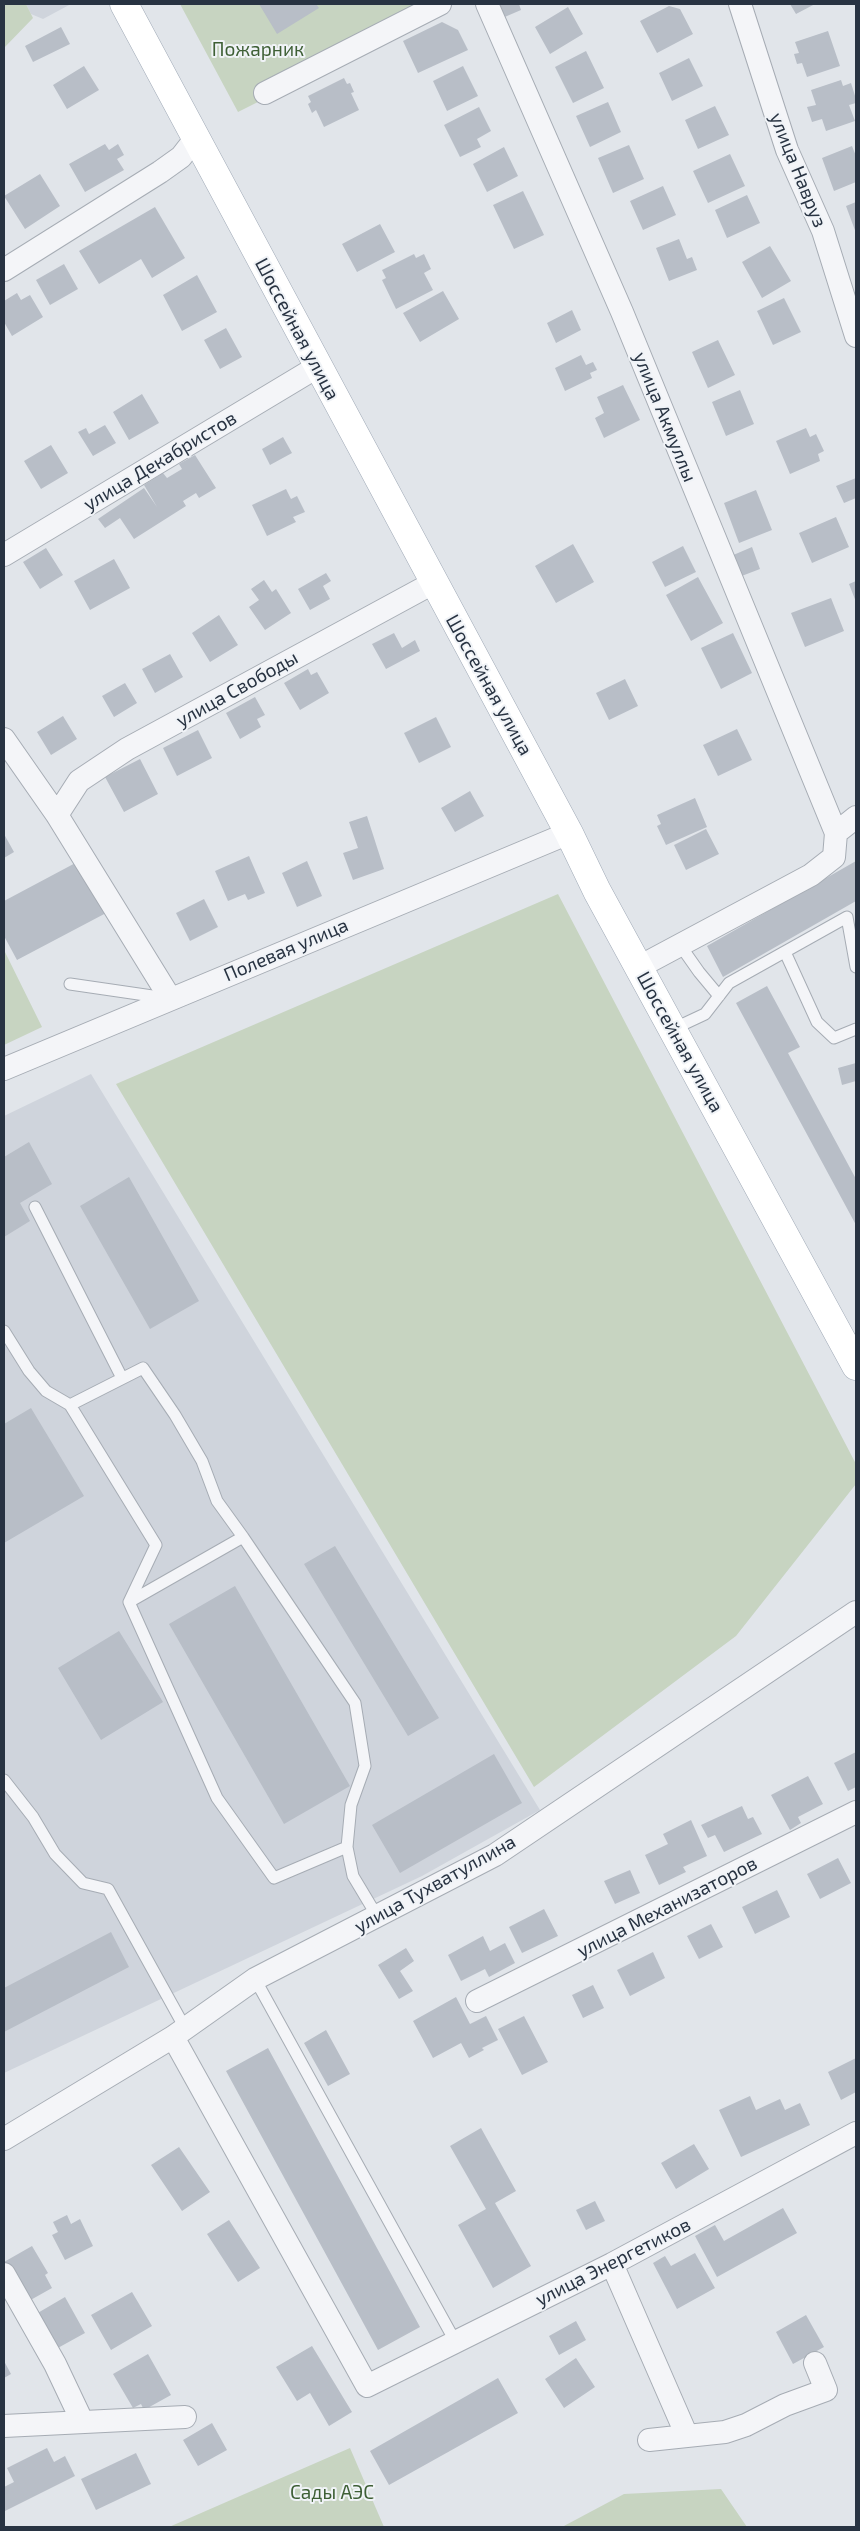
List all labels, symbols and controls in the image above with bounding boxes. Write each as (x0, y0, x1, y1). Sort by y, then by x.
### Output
park label: Пожарник (212, 39, 304, 61)
street label: улица Навруз (765, 109, 831, 231)
street label: Шоссейная улица (250, 254, 344, 404)
street label: улица Акмуллы (629, 349, 701, 485)
street label: улица Декабристов (79, 406, 241, 516)
street label: Шоссейная улица (441, 611, 537, 759)
street label: улица Свободы (172, 646, 302, 732)
street label: Полевая улица (220, 914, 352, 986)
street label: Шоссейная улица (632, 968, 728, 1116)
street label: улица Тухватуллина (350, 1830, 520, 1938)
street label: улица Механизаторов (573, 1852, 761, 1962)
street label: улица Энергетиков (532, 2213, 694, 2311)
park label: Сады АЭС (290, 2482, 374, 2504)

